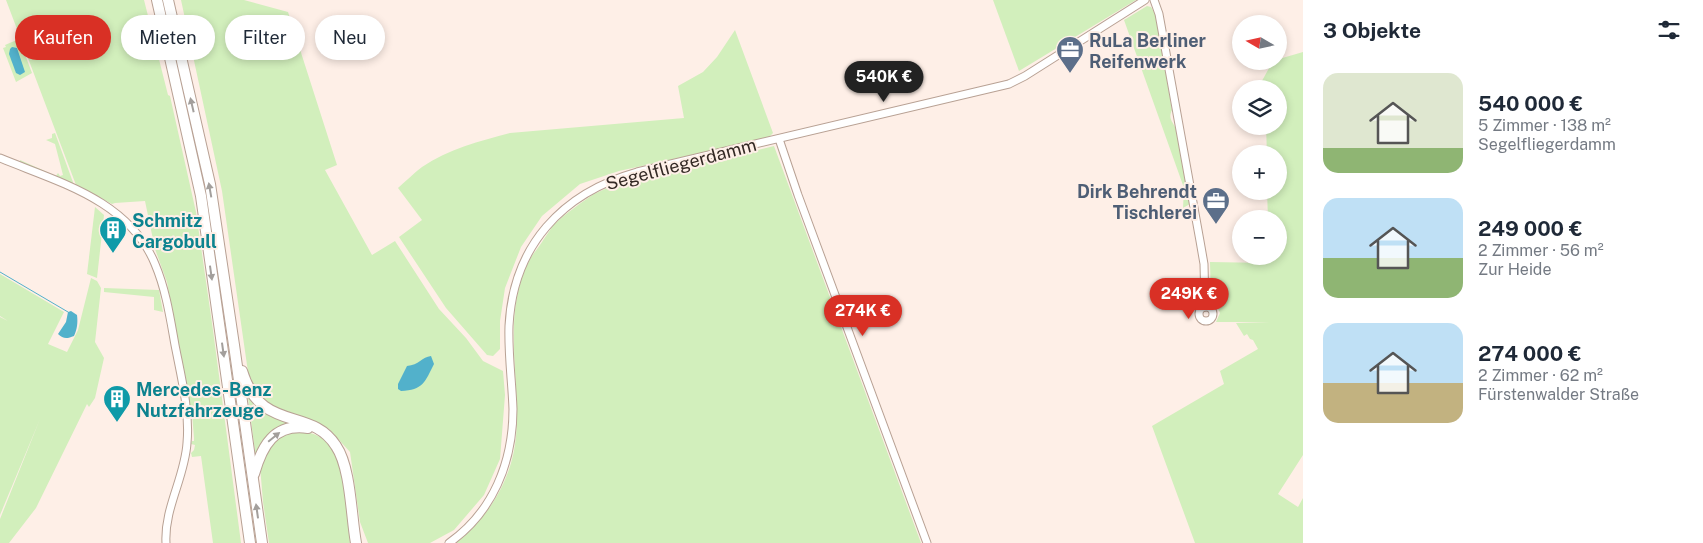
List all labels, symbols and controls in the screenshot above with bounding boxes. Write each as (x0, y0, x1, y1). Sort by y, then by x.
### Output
chip: Kaufen (15, 15, 111, 60)
chip: Mieten (121, 15, 215, 60)
chip: Filter (225, 15, 305, 60)
chip: Neu (315, 15, 385, 60)
north arrow (1232, 15, 1288, 70)
map controls (1232, 15, 1287, 265)
icon: filters (1655, 16, 1683, 44)
text: 3 Objekte (1323, 18, 1421, 43)
place label: RuLa Berliner Reifenwerk (1089, 30, 1207, 72)
office icon: RuLa Berliner Reifenwerk (1055, 35, 1085, 74)
pin: 540K € (843, 61, 925, 103)
text: 540K € (855, 67, 913, 86)
button: layers (1232, 80, 1287, 135)
text: 540 000 € (1478, 91, 1583, 116)
icon: home (1363, 93, 1423, 153)
one-way arrow (188, 97, 196, 112)
text: 5 Zimmer · 138 m² (1478, 116, 1611, 135)
street label: Segelfliegerdamm (603, 134, 759, 194)
text: Segelfliegerdamm (1478, 135, 1616, 154)
button: + (1232, 145, 1287, 200)
one-way arrow (206, 181, 214, 197)
place label: Dirk Behrendt Tischlerei (1077, 181, 1197, 223)
office icon: Dirk Behrendt Tischlerei (1201, 186, 1231, 225)
place label: Schmitz Cargobull (132, 210, 217, 252)
button: − (1232, 210, 1287, 265)
building icon: Schmitz Cargobull (98, 215, 128, 254)
text: 249 000 € (1478, 216, 1583, 241)
icon: home (1363, 218, 1423, 278)
text: 2 Zimmer · 56 m² (1478, 241, 1604, 260)
text: Zur Heide (1478, 260, 1551, 279)
one-way arrow (208, 265, 216, 281)
pin: 249K € (1148, 278, 1230, 320)
text: 249K € (1161, 284, 1217, 303)
pin: 274K € (822, 294, 904, 337)
text: 274K € (835, 301, 891, 320)
text: 274 000 € (1478, 341, 1582, 366)
one-way arrow (219, 343, 227, 359)
icon: home (1363, 343, 1423, 403)
text: 2 Zimmer · 62 m² (1478, 366, 1603, 385)
place label: Mercedes-Benz Nutzfahrzeuge (136, 379, 271, 421)
building icon: Mercedes-Benz Nutzfahrzeuge (102, 384, 132, 423)
text: Fürstenwalder Straße (1478, 385, 1639, 404)
one-way arrow (267, 432, 280, 443)
one-way arrow (253, 503, 261, 519)

